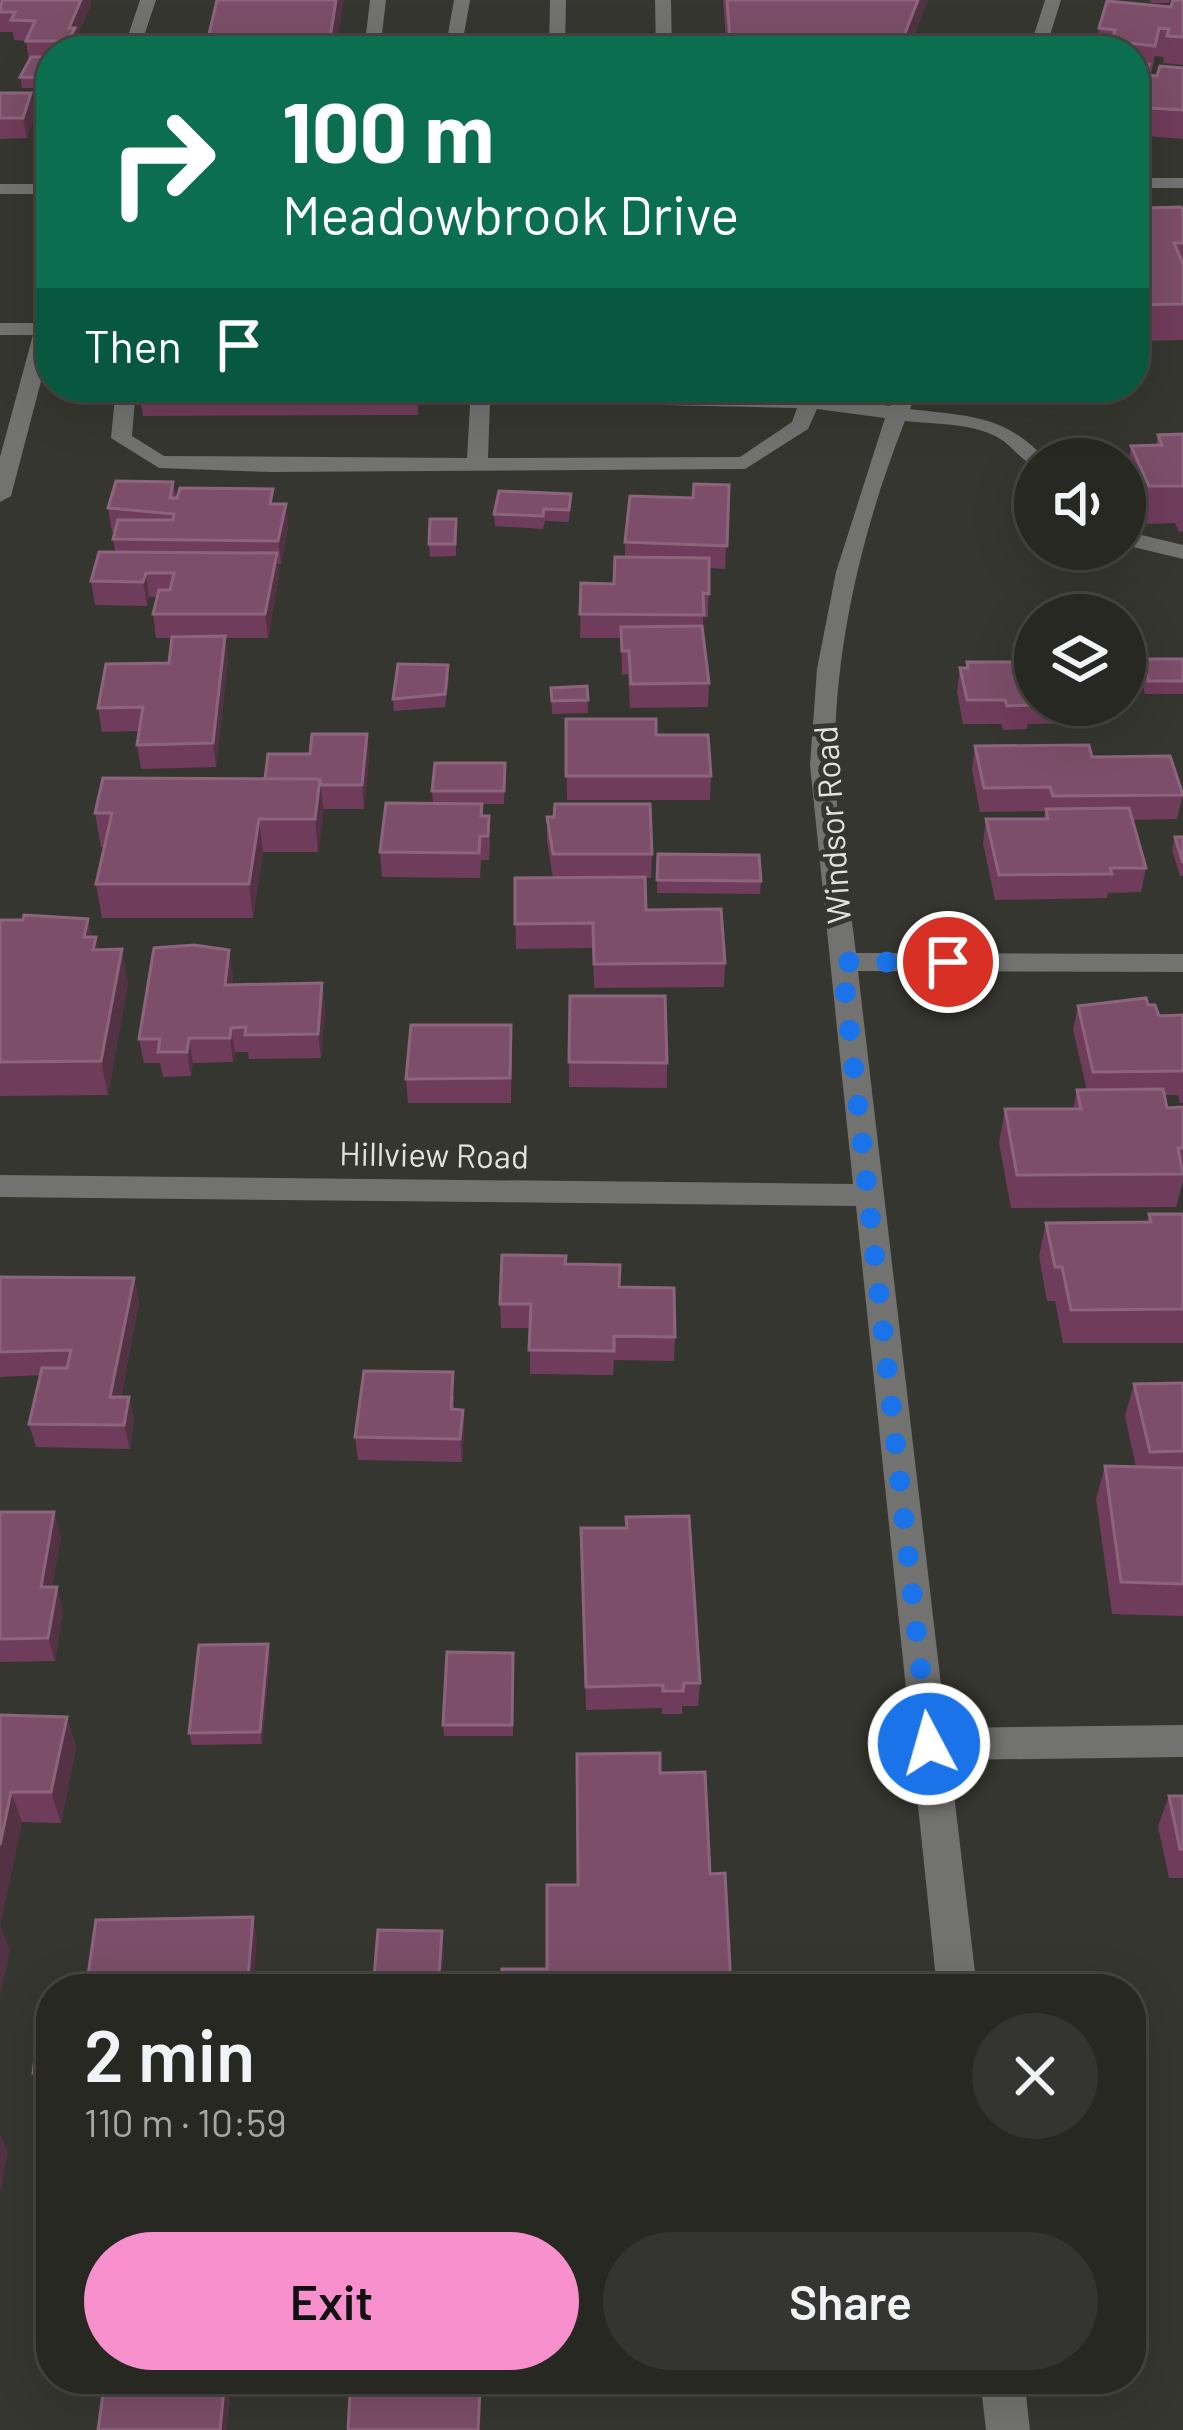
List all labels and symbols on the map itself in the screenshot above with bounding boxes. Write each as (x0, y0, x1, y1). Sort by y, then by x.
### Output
street label: Windsor Road (804, 725, 858, 925)
pin (897, 911, 999, 1013)
street label: Hillview Road (339, 1132, 529, 1176)
position arrow (866, 1681, 992, 1807)

